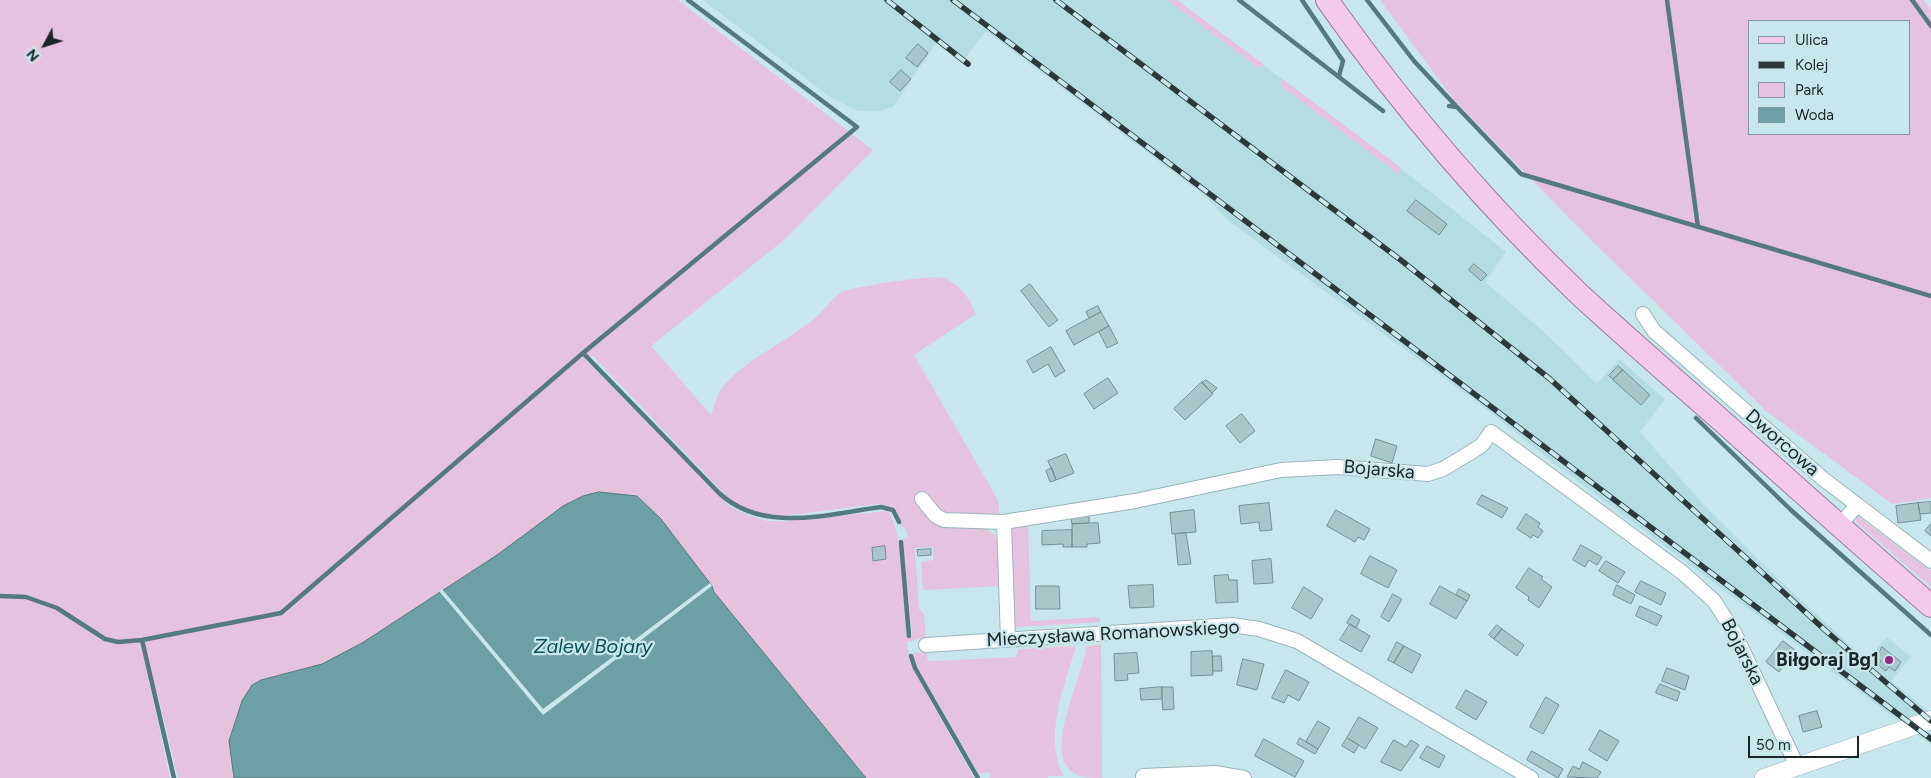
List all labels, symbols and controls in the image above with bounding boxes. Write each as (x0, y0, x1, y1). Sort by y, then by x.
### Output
north arrow (20, 20, 70, 70)
legend (1748, 20, 1911, 135)
text: Ulica (1795, 31, 1828, 49)
text: N (23, 45, 43, 65)
text: Kolej (1795, 56, 1828, 74)
text: Park (1795, 81, 1824, 99)
text: Woda (1795, 106, 1834, 124)
street label: Dworcowa (1740, 405, 1824, 481)
street label: Bojarska (1342, 456, 1416, 484)
street label: Bojarska (1716, 615, 1768, 689)
street label: Mieczysława Romanowskiego (986, 616, 1240, 652)
water label: Zalew Bojary (534, 635, 652, 659)
place label: Biłgoraj Bg1 (1776, 649, 1879, 671)
marker: Biłgoraj Bg1 (1883, 654, 1895, 666)
scale bar (1751, 726, 1862, 758)
text: 50 m (1756, 736, 1791, 754)

